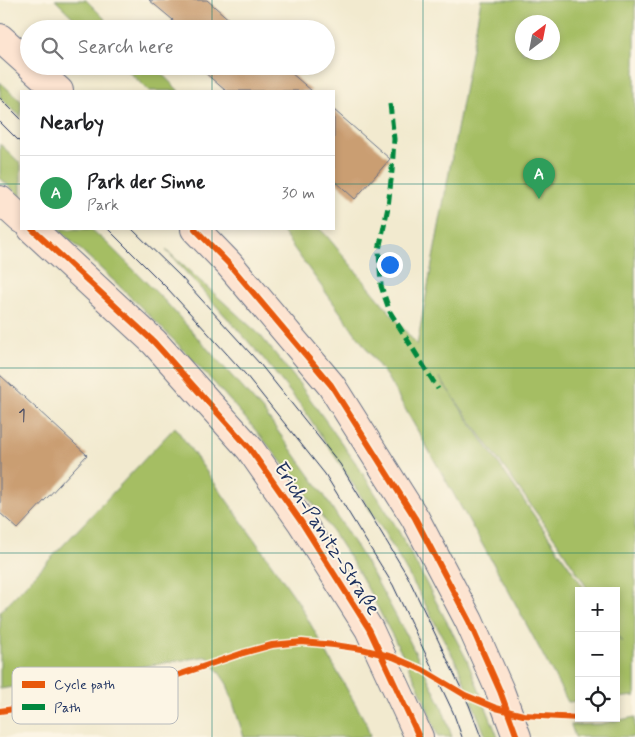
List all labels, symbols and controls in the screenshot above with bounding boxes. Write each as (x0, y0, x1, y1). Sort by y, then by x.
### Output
north arrow (515, 15, 560, 60)
search box (20, 20, 335, 75)
icon: search (38, 34, 66, 62)
text: Search here (78, 35, 174, 60)
text: Nearby (40, 109, 104, 137)
pin: A (523, 158, 555, 199)
text: Park der Sinne (87, 170, 205, 195)
text: A (51, 183, 61, 204)
text: 30 m (282, 183, 315, 204)
text: Park (87, 195, 119, 216)
your location (377, 252, 403, 278)
house number: 1 (18, 404, 26, 428)
street label: Erich-Panitz-Straße (267, 457, 386, 621)
map controls (575, 587, 620, 722)
button: + (575, 587, 620, 632)
button: − (575, 632, 620, 677)
legend (12, 667, 178, 724)
text: Cycle path (54, 676, 115, 694)
button: locate (575, 677, 620, 722)
text: Path (54, 699, 81, 717)

